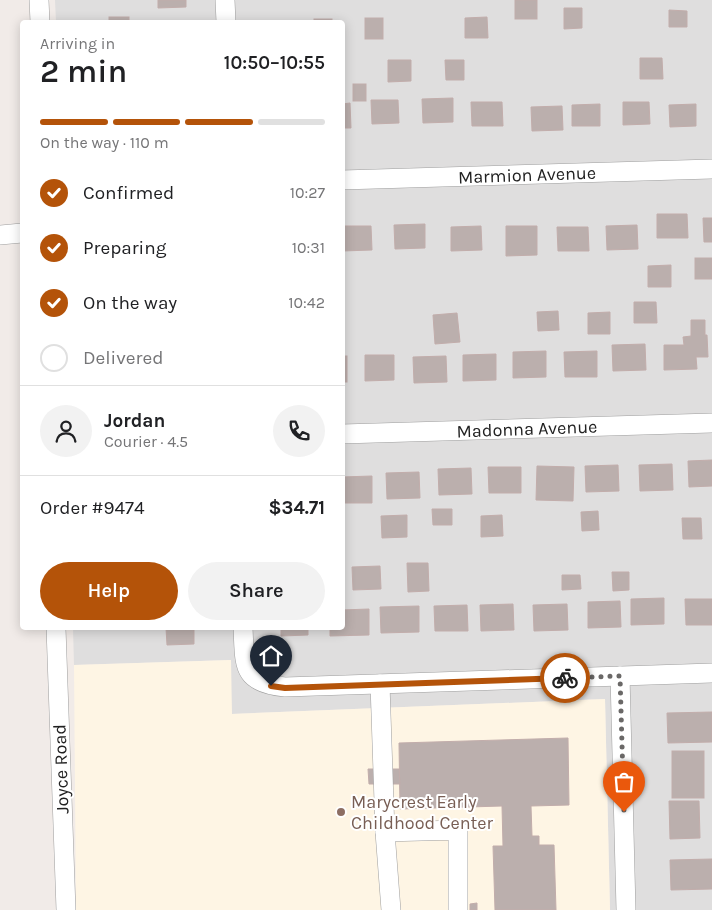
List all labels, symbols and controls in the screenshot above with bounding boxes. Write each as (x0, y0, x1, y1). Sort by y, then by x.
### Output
text: Arriving in (40, 34, 115, 53)
text: 10:50–10:55 (224, 52, 325, 74)
text: 2 min (40, 53, 127, 90)
text: On the way · 110 m (40, 133, 169, 152)
street label: Marmion Avenue (458, 162, 596, 188)
icon: check (40, 179, 68, 207)
text: Confirmed (83, 182, 174, 204)
text: 10:27 (290, 183, 325, 202)
icon: check (40, 234, 68, 262)
text: Preparing (83, 237, 166, 259)
text: 10:31 (292, 238, 325, 257)
icon: check (40, 289, 68, 317)
text: On the way (83, 292, 177, 314)
text: 10:42 (288, 293, 325, 312)
text: Delivered (83, 347, 163, 369)
button: person (40, 405, 92, 457)
button: phone (273, 405, 325, 457)
text: Jordan (104, 410, 165, 432)
street label: Madonna Avenue (456, 416, 598, 442)
text: Courier · 4.5 (104, 432, 188, 451)
text: Order #9474 (40, 497, 145, 519)
text: $34.71 (268, 497, 325, 519)
button: Help (40, 562, 178, 620)
button: Share (188, 562, 325, 620)
pin (250, 635, 292, 686)
icon: home (257, 642, 285, 670)
courier (540, 653, 590, 703)
icon: bike (551, 664, 579, 692)
street label: Joyce Road (48, 724, 74, 814)
pin (603, 761, 645, 812)
icon: bag (610, 768, 638, 796)
place label: Marycrest Early Childhood Center (351, 791, 494, 834)
marker: Marycrest Early Childhood Center (335, 806, 347, 818)

